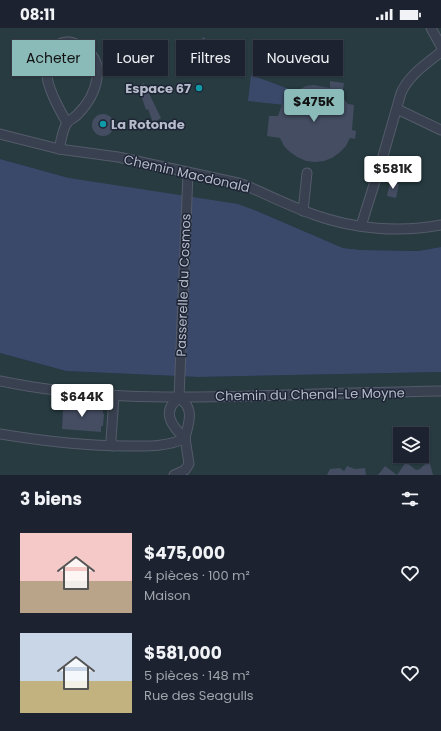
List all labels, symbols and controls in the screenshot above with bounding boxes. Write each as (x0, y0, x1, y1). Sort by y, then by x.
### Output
text: 08:11 (20, 4, 55, 25)
chip: Acheter (12, 40, 95, 76)
chip: Louer (103, 40, 168, 76)
chip: Filtres (176, 40, 245, 76)
chip: Nouveau (253, 40, 343, 76)
place label: Espace 67 (125, 79, 191, 98)
marker: Espace 67 (194, 83, 204, 93)
pin: $475K (286, 89, 342, 123)
text: $475K (293, 92, 335, 111)
place label: La Rotonde (111, 115, 185, 134)
marker: La Rotonde (98, 119, 108, 129)
street label: Chemin Macdonald (122, 150, 252, 197)
pin: $581K (365, 156, 421, 190)
text: $581K (373, 159, 413, 178)
street label: Passerelle du Cosmos (172, 213, 195, 357)
street label: Chemin du Chenal-Le Moyne (215, 383, 405, 406)
pin: $644K (54, 384, 110, 418)
text: $644K (60, 387, 104, 406)
map controls (393, 427, 429, 463)
button: layers (393, 427, 429, 463)
text: 3 biens (20, 487, 82, 511)
icon: filters (399, 488, 421, 510)
text: $475,000 (144, 541, 225, 565)
icon: home (52, 549, 100, 597)
icon: heart (399, 562, 421, 584)
text: 4 pièces · 100 m² (144, 566, 250, 585)
text: Maison (144, 586, 191, 605)
text: $581,000 (144, 641, 222, 665)
icon: home (52, 649, 100, 697)
icon: heart (399, 662, 421, 684)
text: 5 pièces · 148 m² (144, 666, 250, 685)
text: Rue des Seagulls (144, 686, 254, 705)

